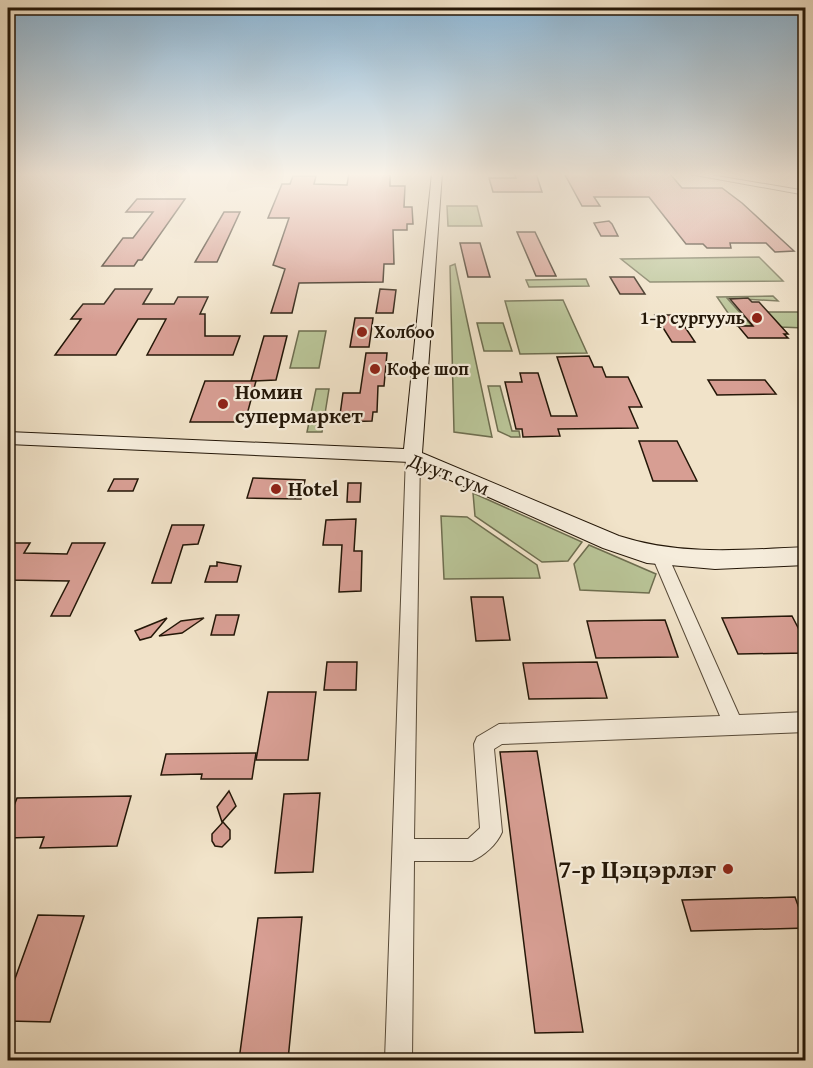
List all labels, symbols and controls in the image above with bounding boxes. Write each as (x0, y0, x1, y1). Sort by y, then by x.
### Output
place label: 1-р сургууль (640, 304, 745, 331)
marker: 1-р сургууль (750, 311, 764, 325)
place label: Холбоо (374, 318, 435, 345)
marker: Холбоо (355, 325, 369, 339)
place label: Кофе шоп (387, 355, 469, 382)
marker: Кофе шоп (368, 362, 382, 376)
place label: Номин супермаркет (235, 376, 363, 431)
marker: Номин супермаркет (216, 397, 230, 411)
street label: Дуут сум (403, 444, 494, 503)
place label: Hotel (288, 473, 339, 504)
marker: Hotel (269, 482, 283, 496)
place label: 7-р Цэцэрлэг (558, 849, 716, 888)
marker: 7-р Цэцэрлэг (721, 862, 735, 876)

